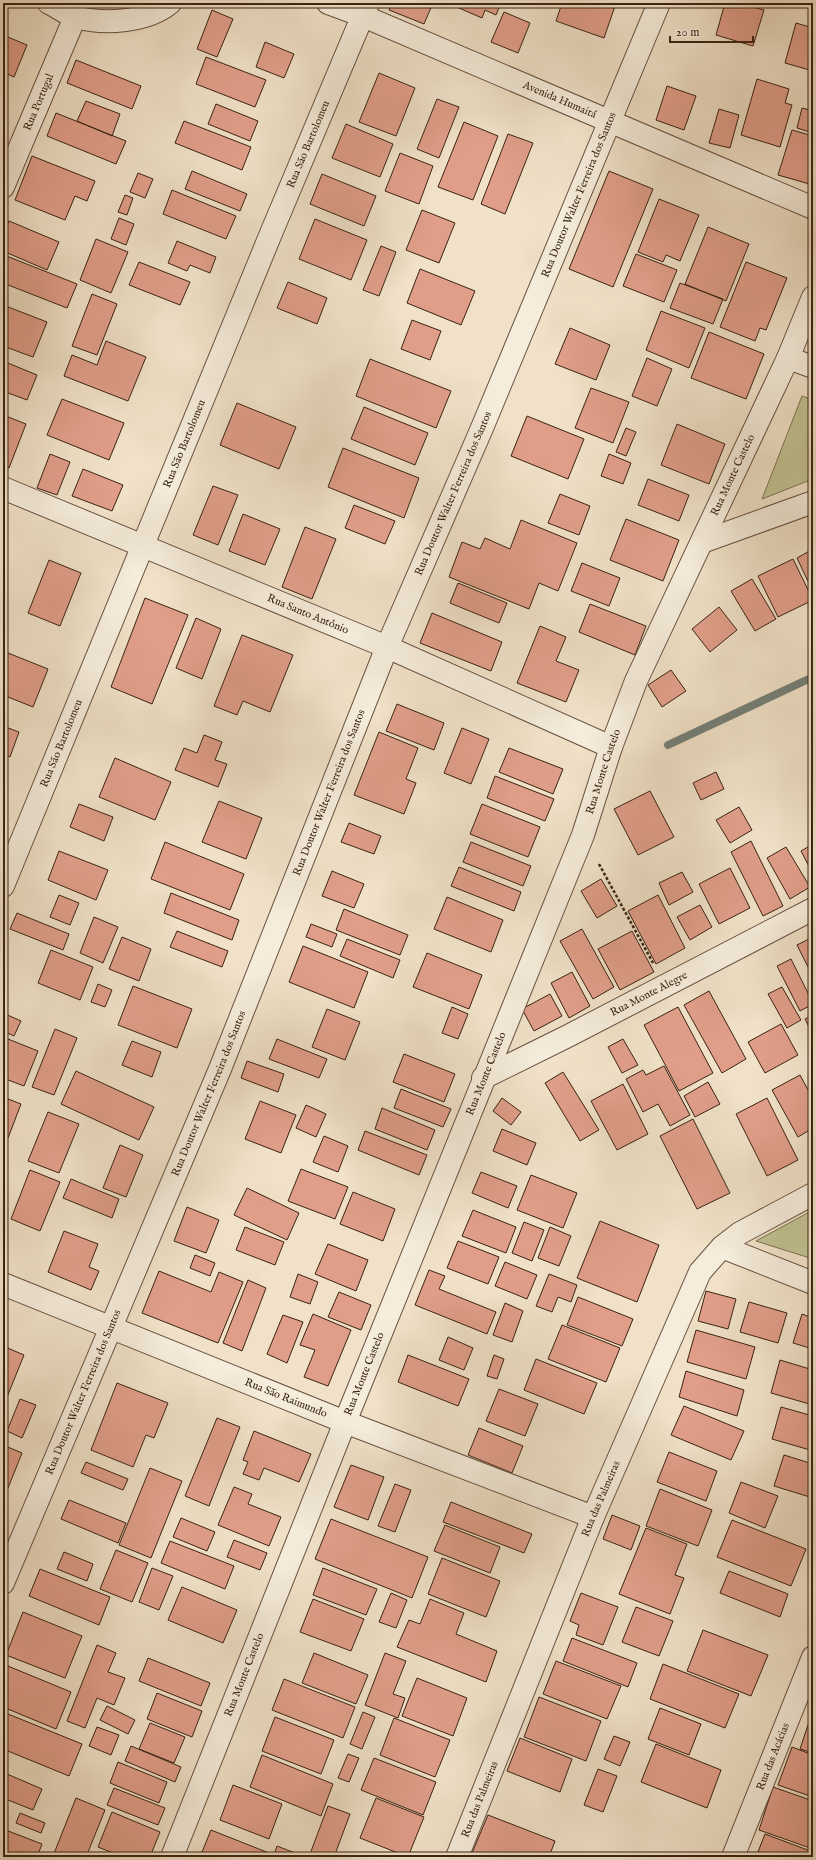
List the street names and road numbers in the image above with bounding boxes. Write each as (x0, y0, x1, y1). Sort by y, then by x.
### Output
street label: Rua Portugal (21, 72, 57, 133)
street label: Avenida Humaitá (520, 78, 599, 122)
street label: Rua São Bartolomeu (284, 98, 333, 190)
street label: Rua Doutor Walter Ferreira dos Santos (538, 110, 620, 280)
street label: Rua São Bartolomeu (160, 398, 209, 490)
street label: Rua Doutor Walter Ferreira dos Santos (412, 409, 495, 578)
street label: Rua Monte Castelo (708, 432, 758, 518)
street label: Rua Santo Antônio (265, 591, 351, 637)
street label: Rua São Bartolomeu (37, 697, 86, 790)
street label: Rua Doutor Walter Ferreira dos Santos (290, 707, 369, 878)
street label: Rua Monte Castelo (583, 727, 624, 816)
street label: Rua Monte Alegre (608, 968, 690, 1020)
street label: Rua Doutor Walter Ferreira dos Santos (168, 1009, 249, 1178)
street label: Rua Monte Castelo (463, 1030, 509, 1117)
street label: Rua Doutor Walter Ferreira dos Santos (42, 1308, 125, 1477)
street label: Rua Monte Castelo (341, 1330, 388, 1418)
street label: Rua São Raimundo (242, 1375, 329, 1421)
street label: Rua das Palmeiras (579, 1459, 624, 1539)
street label: Rua Monte Castelo (222, 1631, 267, 1719)
street label: Rua das Acácias (753, 1721, 793, 1792)
street label: Rua das Palmeiras (458, 1759, 502, 1840)

